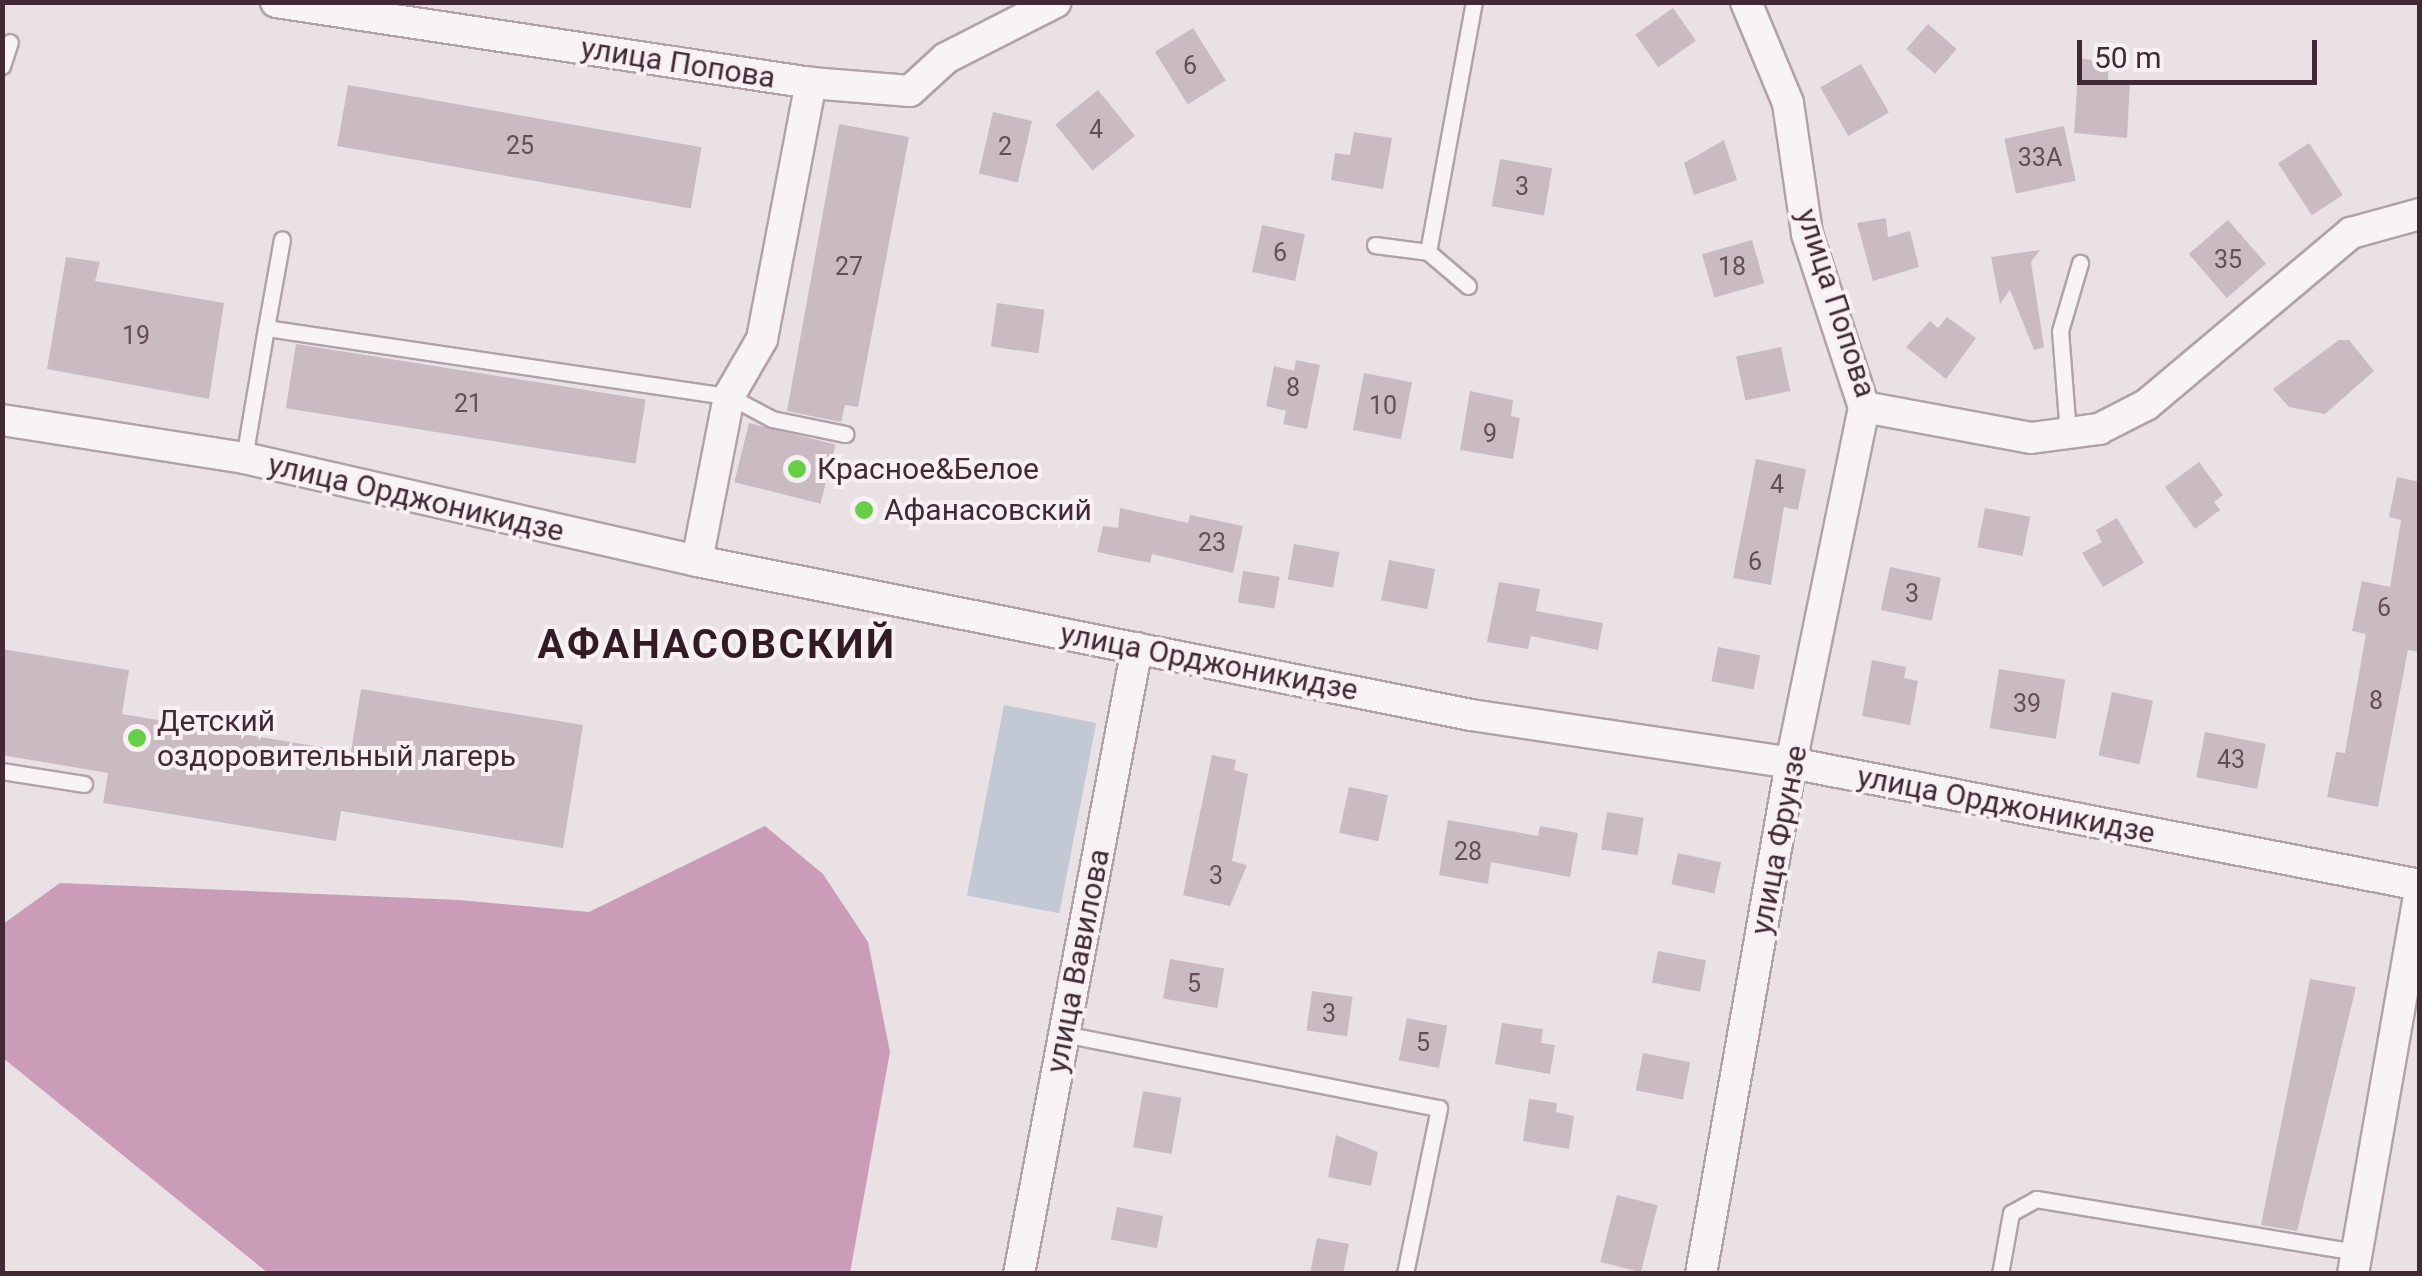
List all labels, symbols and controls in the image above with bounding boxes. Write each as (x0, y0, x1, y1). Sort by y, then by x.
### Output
scale bar (2082, 20, 2322, 82)
street label: улица Попова (578, 30, 778, 96)
text: 50 m (2094, 40, 2161, 75)
house number: 6 (1183, 51, 1197, 81)
house number: 4 (1089, 115, 1103, 145)
house number: 25 (506, 131, 534, 161)
house number: 2 (998, 132, 1012, 162)
house number: 33А (2018, 143, 2062, 173)
house number: 3 (1515, 172, 1529, 202)
street label: улица Попова (1789, 204, 1883, 402)
house number: 6 (1273, 238, 1287, 268)
house number: 35 (2214, 245, 2242, 275)
house number: 27 (835, 252, 863, 282)
house number: 18 (1718, 252, 1746, 282)
house number: 19 (122, 321, 150, 351)
house number: 8 (1286, 373, 1300, 403)
house number: 21 (454, 389, 482, 419)
house number: 10 (1369, 391, 1397, 421)
house number: 9 (1483, 419, 1497, 449)
street label: улица Орджоникидзе (265, 446, 567, 550)
place label: Красное&Белое (817, 451, 1039, 487)
marker: Красное&Белое (786, 458, 808, 480)
house number: 4 (1770, 470, 1784, 500)
place label: Афанасовский (884, 492, 1092, 528)
marker: Афанасовский (853, 499, 875, 521)
house number: 23 (1198, 528, 1226, 558)
house number: 6 (1748, 547, 1762, 577)
house number: 3 (1905, 579, 1919, 609)
house number: 6 (2377, 593, 2391, 623)
street label: улица Орджоникидзе (1057, 615, 1361, 709)
district label: АФАНАСОВСКИЙ (538, 621, 896, 669)
house number: 8 (2369, 686, 2383, 716)
house number: 39 (2013, 689, 2041, 719)
place label: Детский оздоровительный лагерь (157, 703, 516, 774)
marker: Детский оздоровительный лагерь (126, 727, 148, 749)
street label: улица Фрунзе (1743, 742, 1815, 938)
house number: 43 (2217, 745, 2245, 775)
street label: улица Орджоникидзе (1854, 758, 2158, 852)
house number: 28 (1454, 837, 1482, 867)
street label: улица Вавилова (1039, 846, 1117, 1076)
house number: 3 (1209, 861, 1223, 891)
house number: 5 (1187, 969, 1201, 999)
house number: 3 (1322, 999, 1336, 1029)
house number: 5 (1416, 1028, 1430, 1058)

